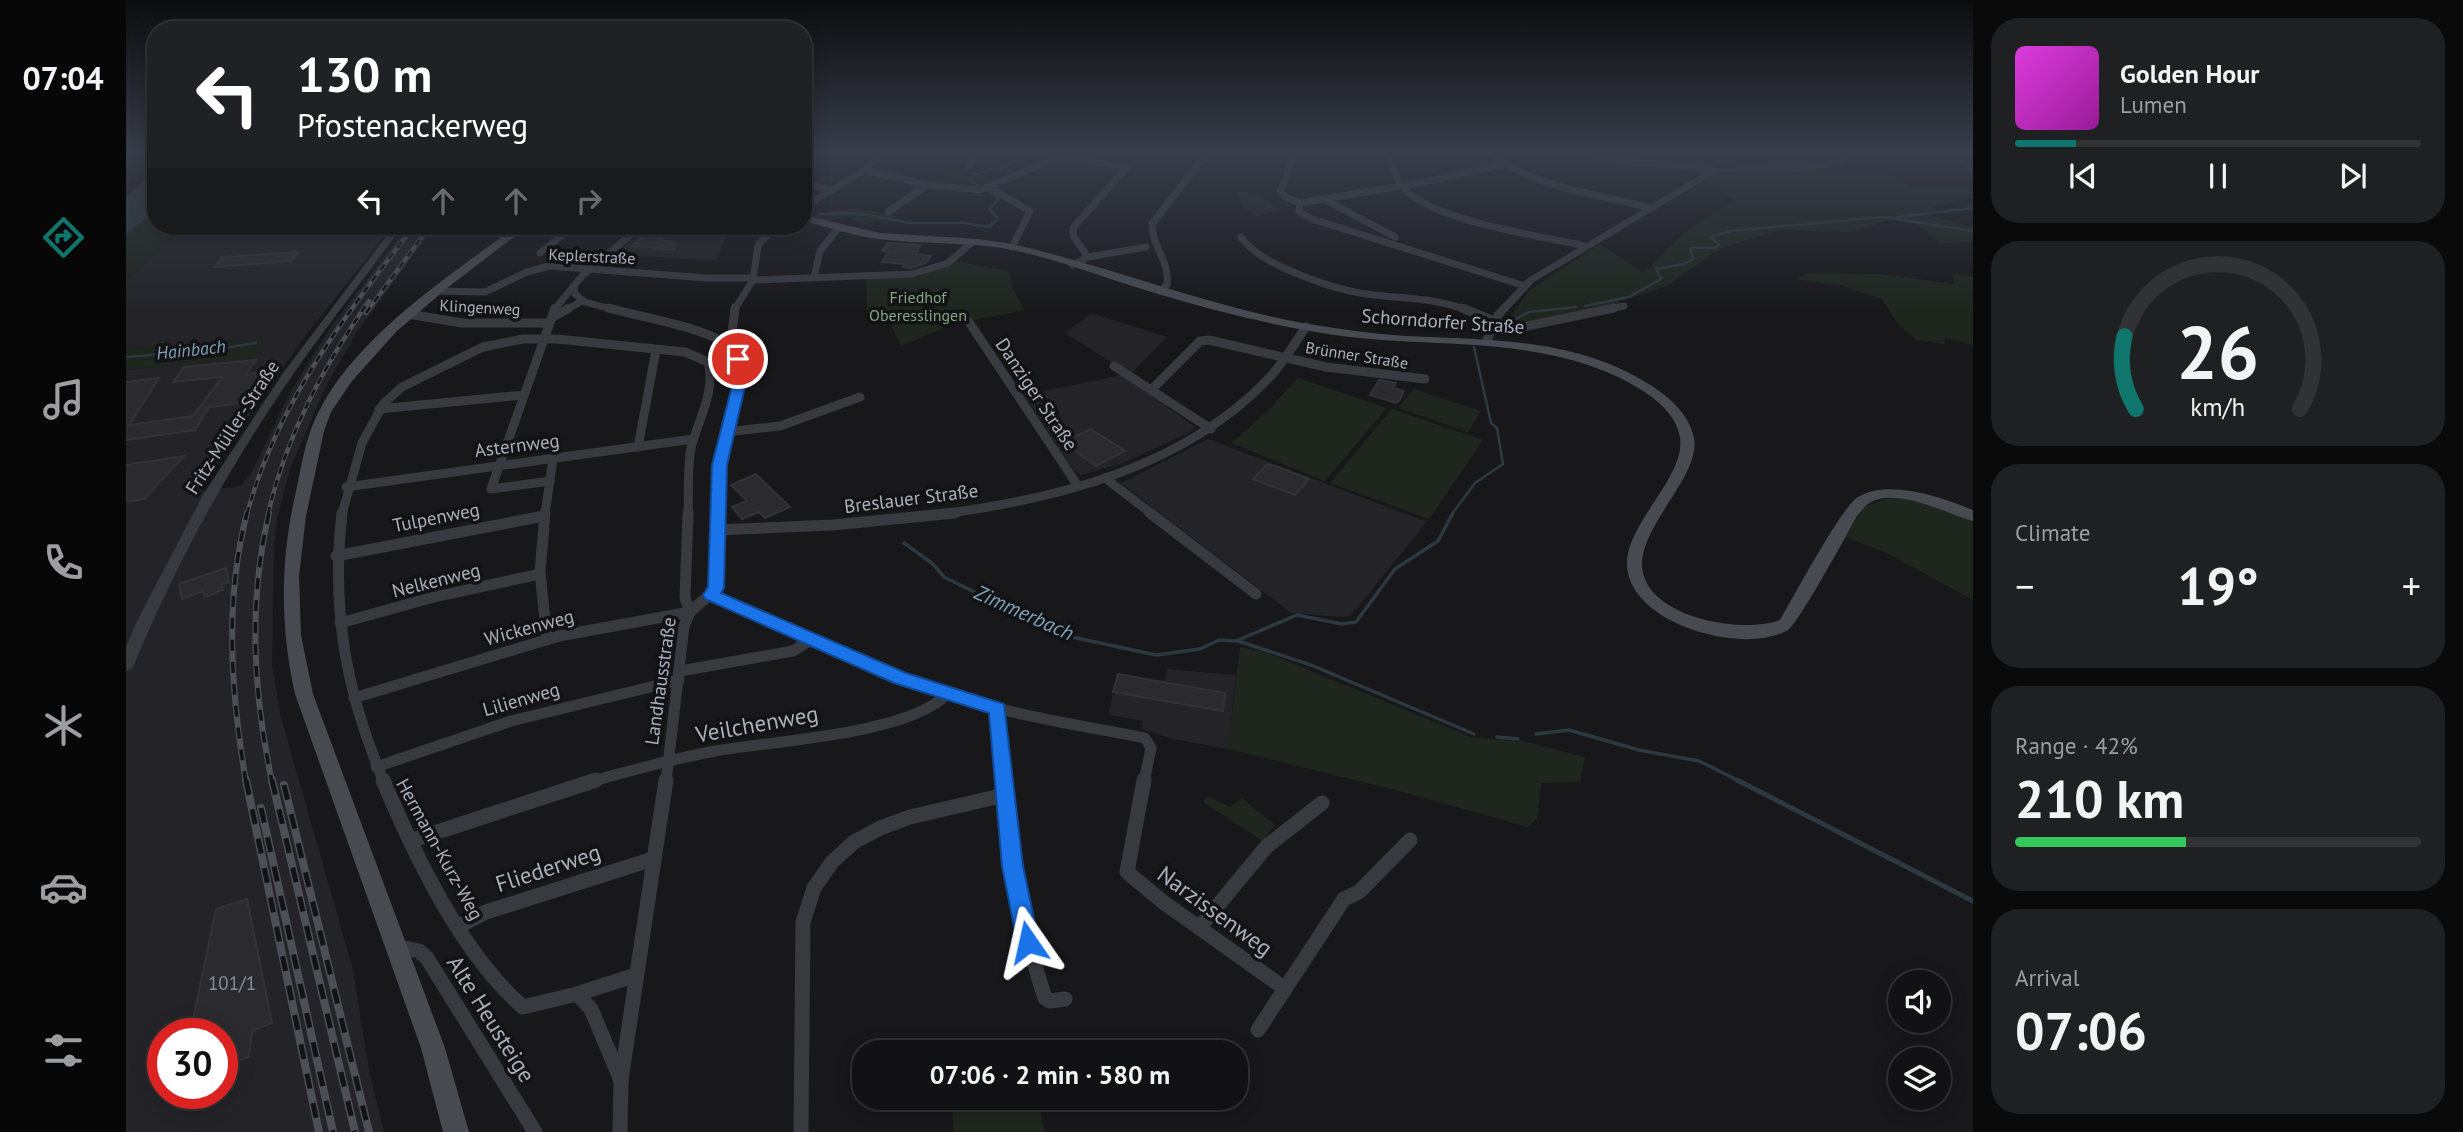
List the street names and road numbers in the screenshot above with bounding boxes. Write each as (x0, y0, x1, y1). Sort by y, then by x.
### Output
street label: Keplerstraße (548, 244, 636, 268)
street label: Klingenweg (439, 295, 521, 319)
street label: Schorndorfer Straße (1361, 303, 1525, 339)
street label: Danziger Straße (991, 333, 1083, 455)
street label: Brünner Straße (1304, 337, 1410, 373)
street label: Fritz-Müller-Straße (180, 355, 284, 499)
street label: Asternweg (473, 428, 561, 462)
street label: Breslauer Straße (843, 478, 979, 518)
street label: Tulpenweg (390, 497, 482, 537)
street label: Nelkenweg (389, 557, 483, 603)
street label: Wickenweg (482, 604, 576, 650)
street label: Landhausstraße (639, 616, 681, 746)
street label: Lilienweg (480, 677, 562, 721)
street label: Veilchenweg (692, 698, 820, 749)
street label: Hermann-Kurz-Weg (391, 774, 489, 924)
street label: Fliederweg (492, 837, 604, 898)
street label: Narzissenweg (1152, 859, 1279, 962)
street label: Alte Heusteige (441, 950, 542, 1088)

